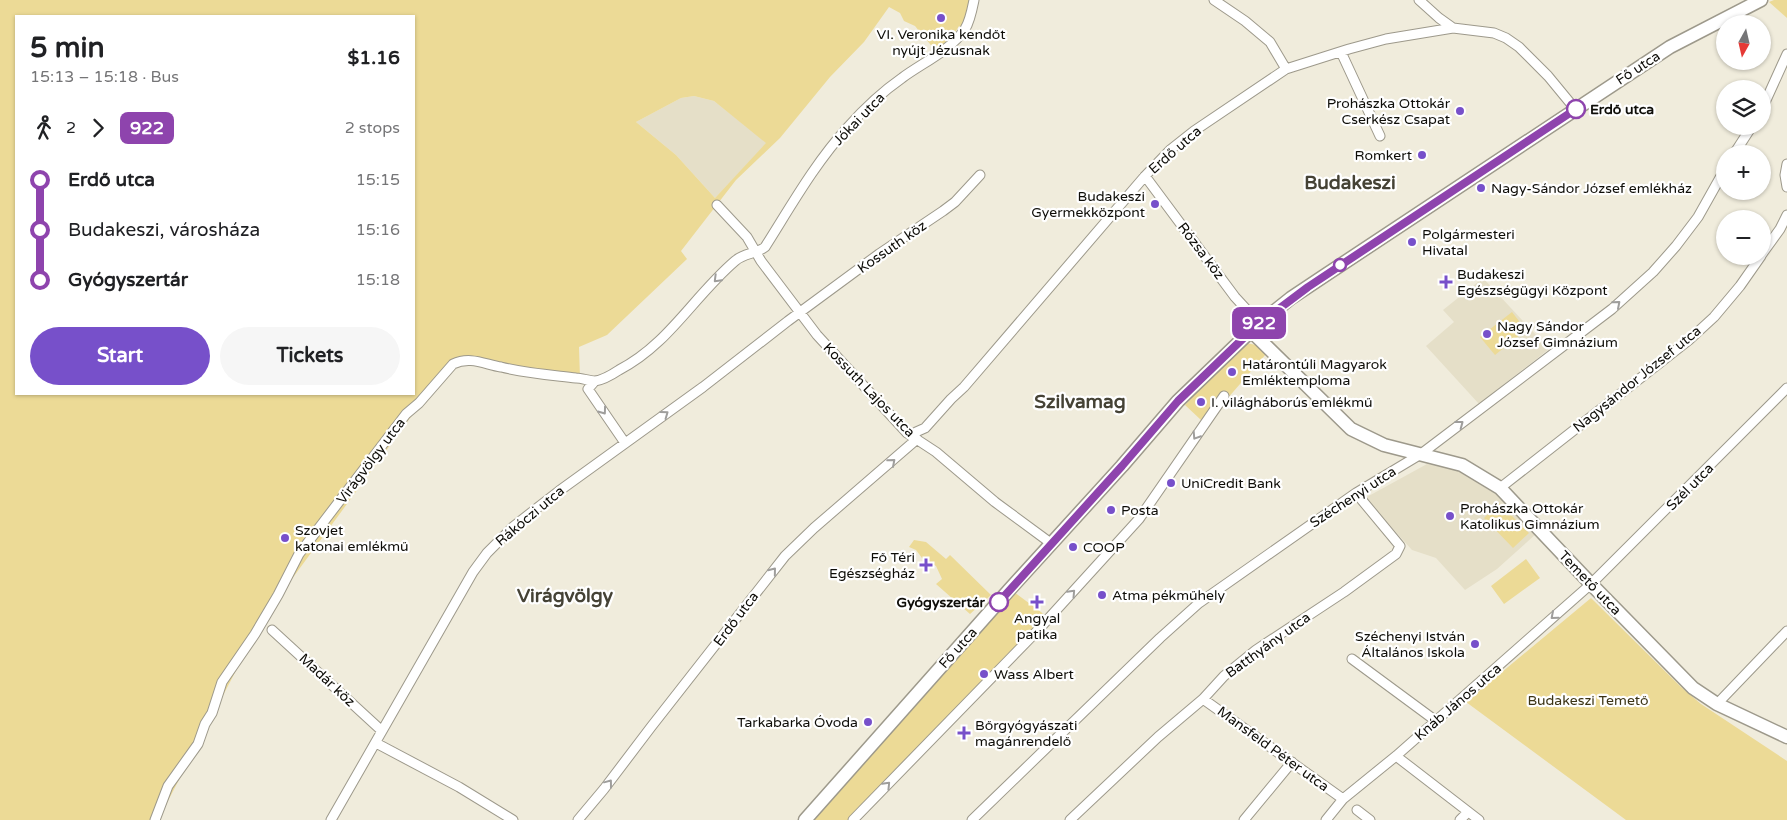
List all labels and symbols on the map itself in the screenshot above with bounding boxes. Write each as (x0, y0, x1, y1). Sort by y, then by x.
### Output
marker: VI. Veronika kendőt nyújt Jézusnak (935, 12, 947, 24)
north arrow (1716, 15, 1771, 70)
place label: VI. Veronika kendőt nyújt Jézusnak (876, 26, 1006, 59)
street label: Fő utca (1613, 47, 1663, 89)
street label: Jókai utca (830, 89, 888, 149)
place label: Prohászka Ottokár Cserkész Csapat (1327, 95, 1451, 128)
marker: Erdő utca (1566, 99, 1586, 119)
place label: Erdő utca (1590, 101, 1654, 118)
marker: Prohászka Ottokár Cserkész Csapat (1454, 105, 1466, 117)
street label: Erdő utca (1145, 123, 1205, 177)
place label: Romkert (1355, 147, 1413, 164)
marker: Romkert (1416, 149, 1428, 161)
district label: Budakeszi (1304, 172, 1396, 194)
place label: Nagy-Sándor József emlékház (1491, 180, 1692, 197)
marker: Nagy-Sándor József emlékház (1475, 182, 1487, 194)
place label: Budakeszi Gyermekközpont (1031, 188, 1146, 221)
marker: Budakeszi Gyermekközpont (1149, 198, 1161, 210)
street label: Kossuth köz (854, 217, 930, 277)
street label: Rózsa köz (1174, 219, 1228, 283)
place label: Polgármesteri Hivatal (1422, 226, 1515, 259)
marker: Polgármesteri Hivatal (1406, 236, 1418, 248)
unlabelled marker (1333, 258, 1347, 272)
place label: Budakeszi Egészségügyi Központ (1457, 266, 1608, 299)
one-way arrow (714, 273, 723, 282)
marker: Budakeszi Egészségügyi Központ (1439, 275, 1453, 289)
one-way arrow (1611, 301, 1620, 310)
line badge: 922 (1230, 307, 1288, 339)
place label: Nagy Sándor József Gimnázium (1497, 318, 1618, 351)
street label: Nagysándor József utca (1570, 322, 1704, 436)
marker: Nagy Sándor József Gimnázium (1481, 328, 1493, 340)
street label: Kossuth Lajos utca (820, 339, 918, 441)
place label: Határontúli Magyarok Emléktemploma (1242, 356, 1387, 389)
marker: Határontúli Magyarok Emléktemploma (1226, 366, 1238, 378)
district label: Szilvamag (1034, 391, 1126, 414)
place label: I. világháborús emlékmű (1211, 394, 1373, 411)
marker: I. világháborús emlékmű (1195, 396, 1207, 408)
one-way arrow (597, 406, 606, 415)
one-way arrow (659, 411, 669, 420)
street label: Virágvölgy utca (333, 415, 409, 507)
one-way arrow (1454, 421, 1463, 430)
one-way arrow (1193, 431, 1203, 440)
one-way arrow (887, 458, 896, 467)
street label: Szél utca (1663, 460, 1717, 514)
street label: Széchenyi utca (1307, 463, 1399, 531)
place label: UniCredit Bank (1181, 475, 1281, 492)
marker: UniCredit Bank (1165, 477, 1177, 489)
street label: Rákóczi utca (492, 482, 568, 550)
place label: Prohászka Ottokár Katolikus Gimnázium (1460, 500, 1600, 533)
place label: Posta (1121, 502, 1159, 519)
marker: Posta (1105, 504, 1117, 516)
marker: Prohászka Ottokár Katolikus Gimnázium (1444, 510, 1456, 522)
place label: Szovjet katonai emlékmű (295, 522, 409, 555)
marker: Szovjet katonai emlékmű (279, 532, 291, 544)
place label: COOP (1083, 539, 1125, 556)
marker: COOP (1067, 541, 1079, 553)
street label: Temető utca (1555, 547, 1625, 619)
place label: Fő Téri Egészségház (829, 549, 915, 582)
marker: Fő Téri Egészségház (919, 558, 933, 572)
one-way arrow (767, 568, 775, 577)
district label: Virágvölgy (517, 585, 614, 608)
place label: Atma pékműhely (1112, 587, 1225, 604)
street label: Erdő utca (710, 588, 762, 650)
one-way arrow (1066, 589, 1075, 598)
marker: Atma pékműhely (1096, 589, 1108, 601)
marker: Gyógyszertár (989, 592, 1009, 612)
place label: Gyógyszertár (897, 594, 986, 611)
marker: Angyal patika (1031, 596, 1043, 608)
street label: Batthyány utca (1222, 609, 1314, 681)
place label: Angyal patika (1014, 610, 1060, 643)
one-way arrow (1551, 611, 1560, 620)
street label: Fő utca (935, 624, 981, 672)
place label: Széchenyi István Általános Iskola (1355, 628, 1465, 661)
marker: Széchenyi István Általános Iskola (1469, 638, 1481, 650)
street label: Madár köz (296, 650, 358, 710)
street label: Knáb János utca (1411, 660, 1505, 744)
place label: Wass Albert (994, 666, 1075, 683)
marker: Wass Albert (978, 668, 990, 680)
park label: Budakeszi Temető (1527, 692, 1649, 709)
street label: Mansfeld Péter utca (1214, 703, 1332, 795)
place label: Tarkabarka Óvoda (737, 714, 858, 731)
marker: Tarkabarka Óvoda (862, 716, 874, 728)
place label: Bőrgyógyászati magánrendelő (975, 717, 1077, 750)
marker: Bőrgyógyászati magánrendelő (957, 726, 971, 740)
one-way arrow (603, 779, 612, 789)
one-way arrow (881, 782, 890, 791)

